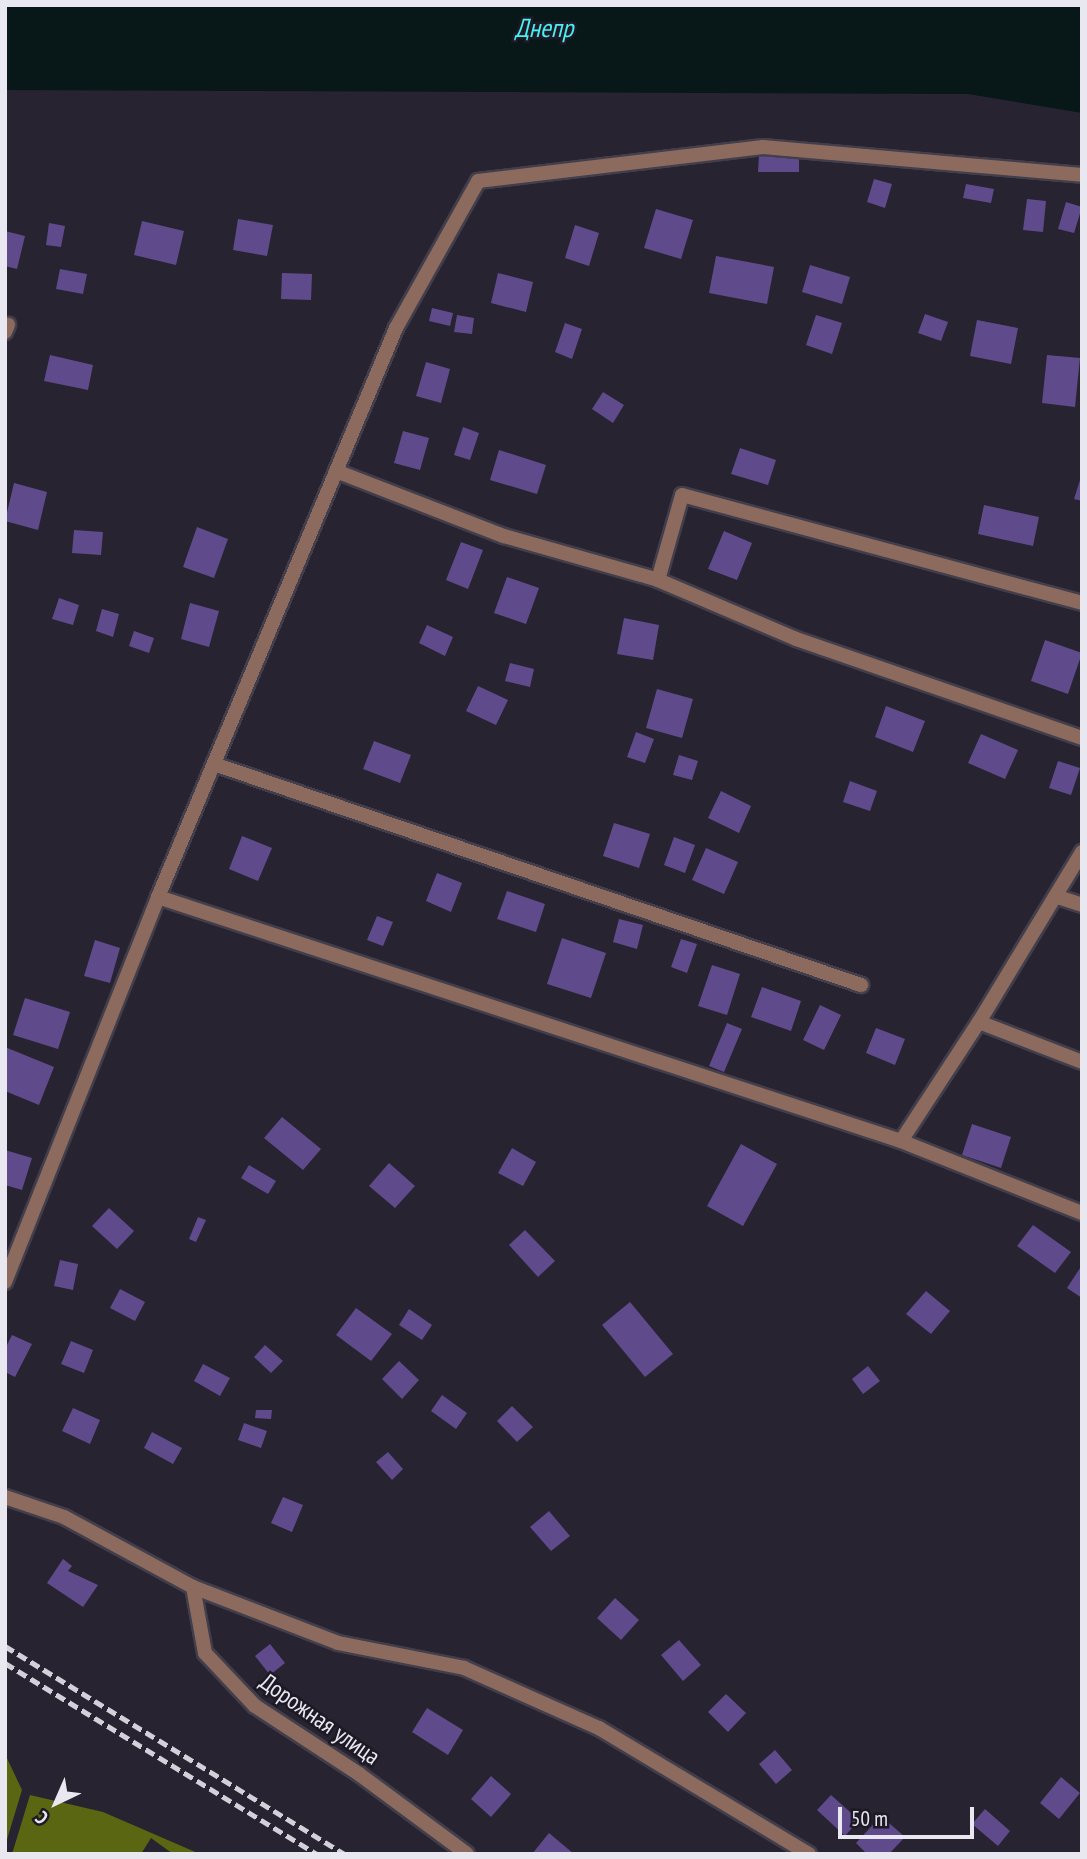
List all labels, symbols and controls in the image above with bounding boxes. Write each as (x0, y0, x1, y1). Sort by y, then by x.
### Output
water label: Днепр (515, 12, 573, 44)
street label: Дорожная улица (254, 1667, 386, 1771)
north arrow (21, 1768, 91, 1838)
scale bar (842, 1792, 978, 1836)
text: 50 m (851, 1805, 888, 1832)
text: С (30, 1806, 53, 1830)

